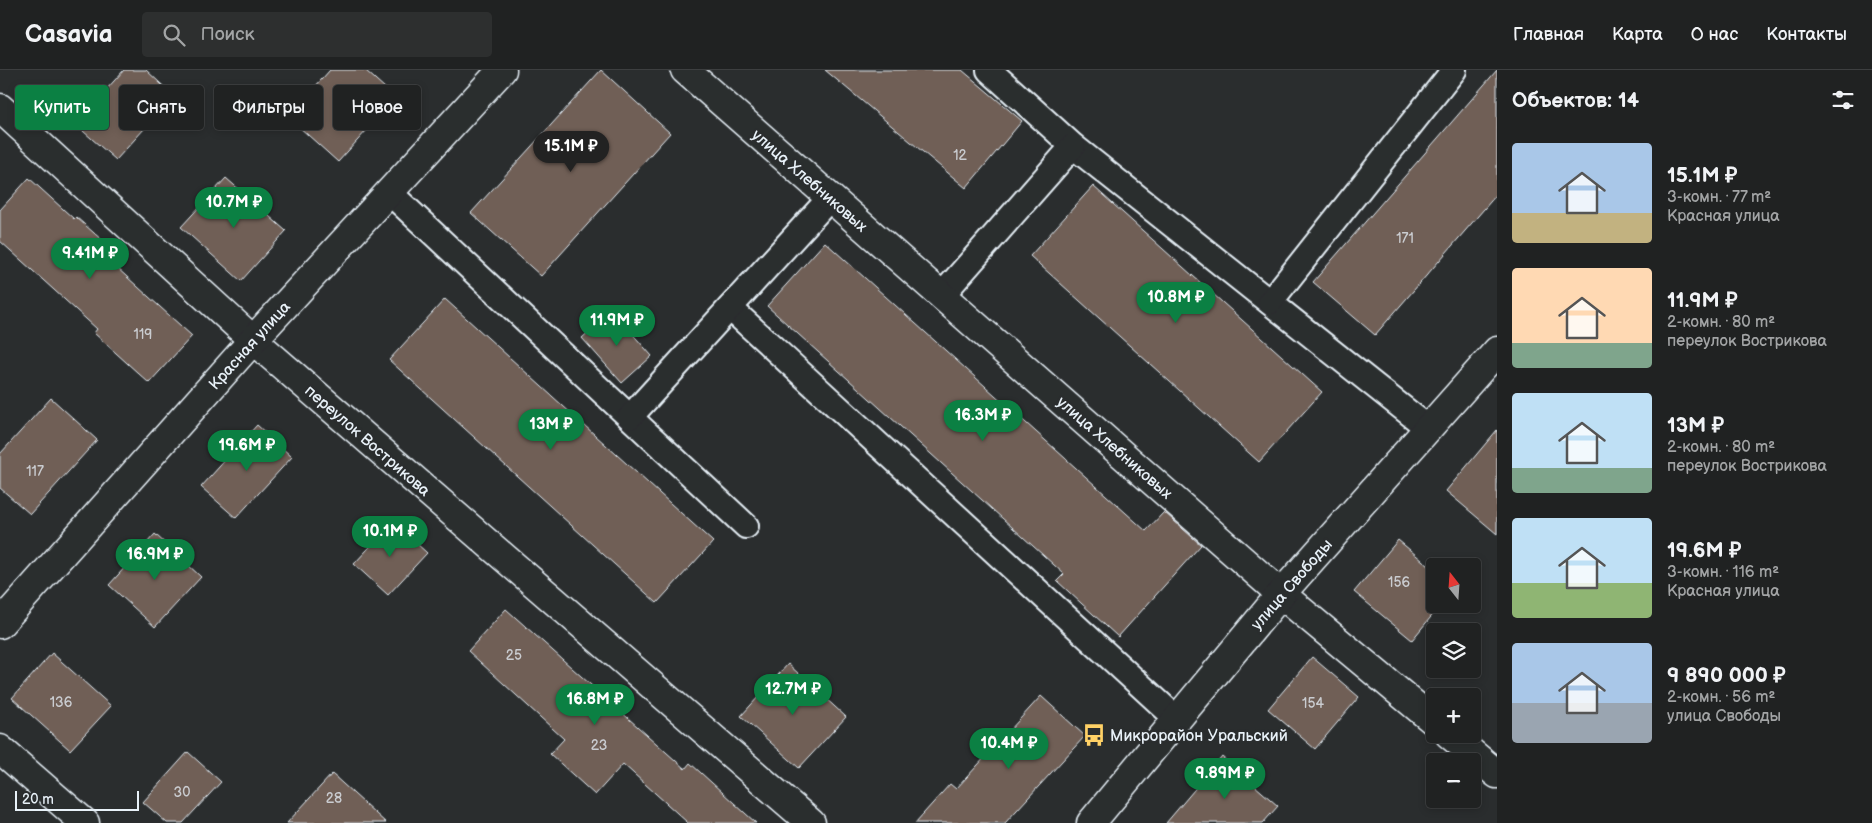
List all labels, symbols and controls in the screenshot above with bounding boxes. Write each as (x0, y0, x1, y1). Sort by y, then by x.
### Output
search box (142, 12, 492, 57)
text: Casavia (25, 20, 112, 49)
icon: search (160, 21, 188, 49)
text: Поиск (200, 23, 255, 46)
text: Главная (1513, 24, 1584, 45)
text: Карта (1612, 24, 1663, 45)
text: О нас (1691, 24, 1738, 45)
text: Контакты (1766, 24, 1847, 45)
chip: Купить (15, 85, 109, 130)
chip: Снять (119, 85, 204, 130)
chip: Фильтры (214, 85, 323, 130)
chip: Новое (333, 85, 421, 130)
icon: filters (1829, 86, 1857, 114)
text: Объектов: 14 (1512, 88, 1639, 113)
street label: улица Хлебниковых (747, 126, 871, 236)
pin: 15.1M ₽ (525, 131, 617, 173)
text: 15.1M ₽ (544, 137, 598, 156)
house number: 12 (953, 147, 968, 164)
icon: home (1552, 163, 1612, 223)
text: 15.1M ₽ (1667, 163, 1737, 188)
pin: 10.7M ₽ (188, 186, 280, 229)
text: 3-комн. · 77 m² (1667, 188, 1771, 207)
text: 10.7M ₽ (206, 193, 262, 212)
text: Красная улица (1667, 207, 1780, 226)
house number: 171 (1396, 230, 1414, 247)
pin: 9.41M ₽ (44, 238, 136, 280)
text: 9.41M ₽ (62, 244, 118, 263)
pin: 10.8M ₽ (1130, 282, 1222, 324)
text: 10.8M ₽ (1147, 288, 1205, 307)
icon: home (1552, 288, 1612, 348)
text: 11.9M ₽ (1667, 288, 1738, 313)
street label: Красная улица (205, 297, 295, 394)
pin: 11.9M ₽ (571, 304, 663, 347)
text: 11.9M ₽ (590, 311, 644, 330)
text: 2-комн. · 80 m² (1667, 313, 1775, 332)
house number: 119 (134, 326, 152, 343)
text: переулок Вострикова (1667, 332, 1827, 351)
street label: переулок Вострикова (300, 381, 434, 501)
street label: улица Хлебниковых (1052, 393, 1176, 503)
pin: 16.3M ₽ (937, 400, 1029, 442)
text: 16.3M ₽ (955, 406, 1011, 425)
pin: 13M ₽ (516, 408, 586, 451)
icon: home (1552, 413, 1612, 473)
text: 13M ₽ (1667, 413, 1724, 438)
text: 13M ₽ (529, 415, 573, 434)
pin: 19.6M ₽ (201, 430, 293, 472)
text: 19.6M ₽ (219, 436, 275, 455)
text: 2-комн. · 80 m² (1667, 438, 1775, 457)
text: переулок Вострикова (1667, 457, 1827, 476)
house number: 117 (26, 463, 44, 480)
pin: 10.1M ₽ (344, 516, 436, 558)
text: 10.1M ₽ (363, 522, 417, 541)
street label: улица Свободы (1248, 536, 1337, 634)
pin: 16.9M ₽ (109, 538, 201, 581)
icon: home (1552, 538, 1612, 598)
text: 19.6M ₽ (1667, 538, 1742, 563)
text: 16.9M ₽ (127, 545, 183, 564)
north arrow (1426, 558, 1481, 612)
map controls (1426, 558, 1481, 808)
text: 3-комн. · 116 m² (1667, 563, 1779, 582)
house number: 156 (1388, 574, 1410, 591)
text: Красная улица (1667, 582, 1780, 601)
button: layers (1426, 623, 1481, 678)
house number: 25 (506, 647, 522, 664)
icon: home (1552, 663, 1612, 723)
text: 9 890 000 ₽ (1667, 663, 1786, 688)
pin: 12.7M ₽ (747, 674, 839, 716)
text: 12.7M ₽ (765, 680, 821, 699)
pin: 16.8M ₽ (549, 684, 641, 726)
button: + (1426, 688, 1481, 743)
text: 2-комн. · 56 m² (1667, 688, 1775, 707)
text: 16.8M ₽ (567, 690, 624, 709)
house number: 136 (50, 694, 73, 711)
house number: 154 (1302, 695, 1324, 712)
text: улица Свободы (1667, 707, 1781, 726)
bus stop icon: Микрорайон Уральский (1081, 722, 1107, 748)
place label: Микрорайон Уральский (1110, 727, 1288, 746)
pin: 10.4M ₽ (963, 728, 1055, 770)
text: 10.4M ₽ (980, 734, 1038, 753)
house number: 23 (591, 737, 607, 754)
button: − (1426, 753, 1481, 808)
pin: 9.89M ₽ (1179, 758, 1271, 800)
text: 9.89M ₽ (1195, 764, 1255, 783)
house number: 30 (174, 784, 190, 801)
scale bar (15, 788, 139, 811)
house number: 28 (326, 790, 342, 807)
text: 20 m (22, 791, 54, 808)

